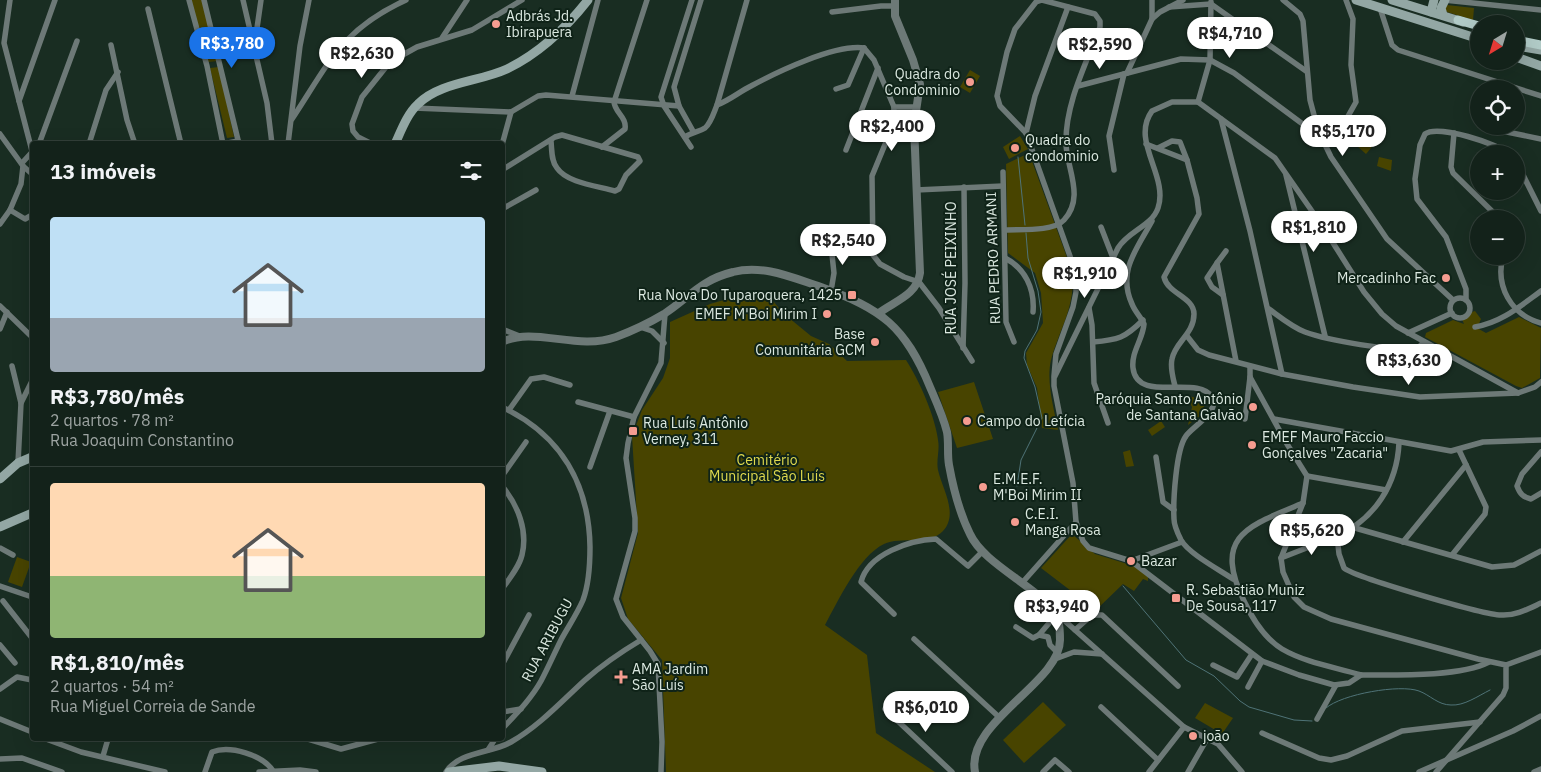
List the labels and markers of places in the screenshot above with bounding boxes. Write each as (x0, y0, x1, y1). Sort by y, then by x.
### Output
place label: Adbrás Jd. Ibirapuera (506, 7, 573, 41)
pin: R$4,710 (1184, 17, 1276, 59)
marker: Adbrás Jd. Ibirapuera (490, 18, 502, 30)
pin: R$3,780 (186, 27, 278, 69)
pin: R$2,590 (1054, 28, 1146, 70)
pin: R$2,630 (316, 36, 408, 79)
place label: Quadra do Condominio (885, 65, 960, 99)
marker: Quadra do Condominio (964, 76, 976, 88)
pin: R$2,400 (846, 110, 938, 152)
pin: R$5,170 (1297, 114, 1389, 157)
place label: Quadra do condominio (1025, 131, 1099, 165)
marker: Quadra do condominio (1009, 142, 1021, 154)
pin: R$1,810 (1268, 210, 1360, 253)
pin: R$2,540 (797, 224, 889, 266)
pin: R$1,910 (1039, 256, 1131, 299)
place label: Mercadinho Fac (1337, 269, 1436, 287)
marker: Mercadinho Fac (1440, 272, 1452, 284)
place label: Rua Nova Do Tuparoquera, 1425 (638, 286, 842, 304)
marker: Rua Nova Do Tuparoquera, 1425 (846, 289, 858, 301)
place label: EMEF M'Boi Mirim I (695, 305, 817, 323)
marker: EMEF M'Boi Mirim I (821, 308, 833, 320)
place label: Base Comunitária GCM (755, 325, 865, 359)
marker: Base Comunitária GCM (869, 336, 881, 348)
pin: R$3,630 (1363, 344, 1455, 386)
place label: Paróquia Santo Antônio de Santana Galvão (1095, 390, 1243, 424)
marker: Paróquia Santo Antônio de Santana Galvão (1247, 401, 1259, 413)
place label: Campo do Letícia (977, 412, 1085, 430)
place label: Rua Luís Antônio Verney, 311 (643, 414, 748, 448)
marker: Campo do Letícia (961, 415, 973, 427)
marker: Rua Luís Antônio Verney, 311 (627, 425, 639, 437)
place label: EMEF Mauro Faccio Gonçalves "Zacaria" (1262, 428, 1388, 462)
marker: EMEF Mauro Faccio Gonçalves "Zacaria" (1246, 439, 1258, 451)
place label: E.M.E.F. M'Boi Mirim II (993, 470, 1082, 504)
marker: E.M.E.F. M'Boi Mirim II (977, 481, 989, 493)
place label: C.E.I. Manga Rosa (1025, 505, 1101, 539)
pin: R$5,620 (1266, 514, 1358, 556)
marker: C.E.I. Manga Rosa (1009, 516, 1021, 528)
place label: Bazar (1141, 552, 1177, 570)
marker: Bazar (1125, 555, 1137, 567)
place label: R. Sebastião Muniz De Sousa, 117 (1186, 581, 1305, 615)
pin: R$3,940 (1011, 590, 1103, 632)
marker: R. Sebastião Muniz De Sousa, 117 (1170, 592, 1182, 604)
place label: AMA Jardim São Luís (632, 660, 708, 694)
marker: AMA Jardim São Luís (614, 670, 628, 684)
pin: R$6,010 (880, 690, 972, 733)
place label: joão (1203, 727, 1230, 745)
marker: joão (1187, 730, 1199, 742)

